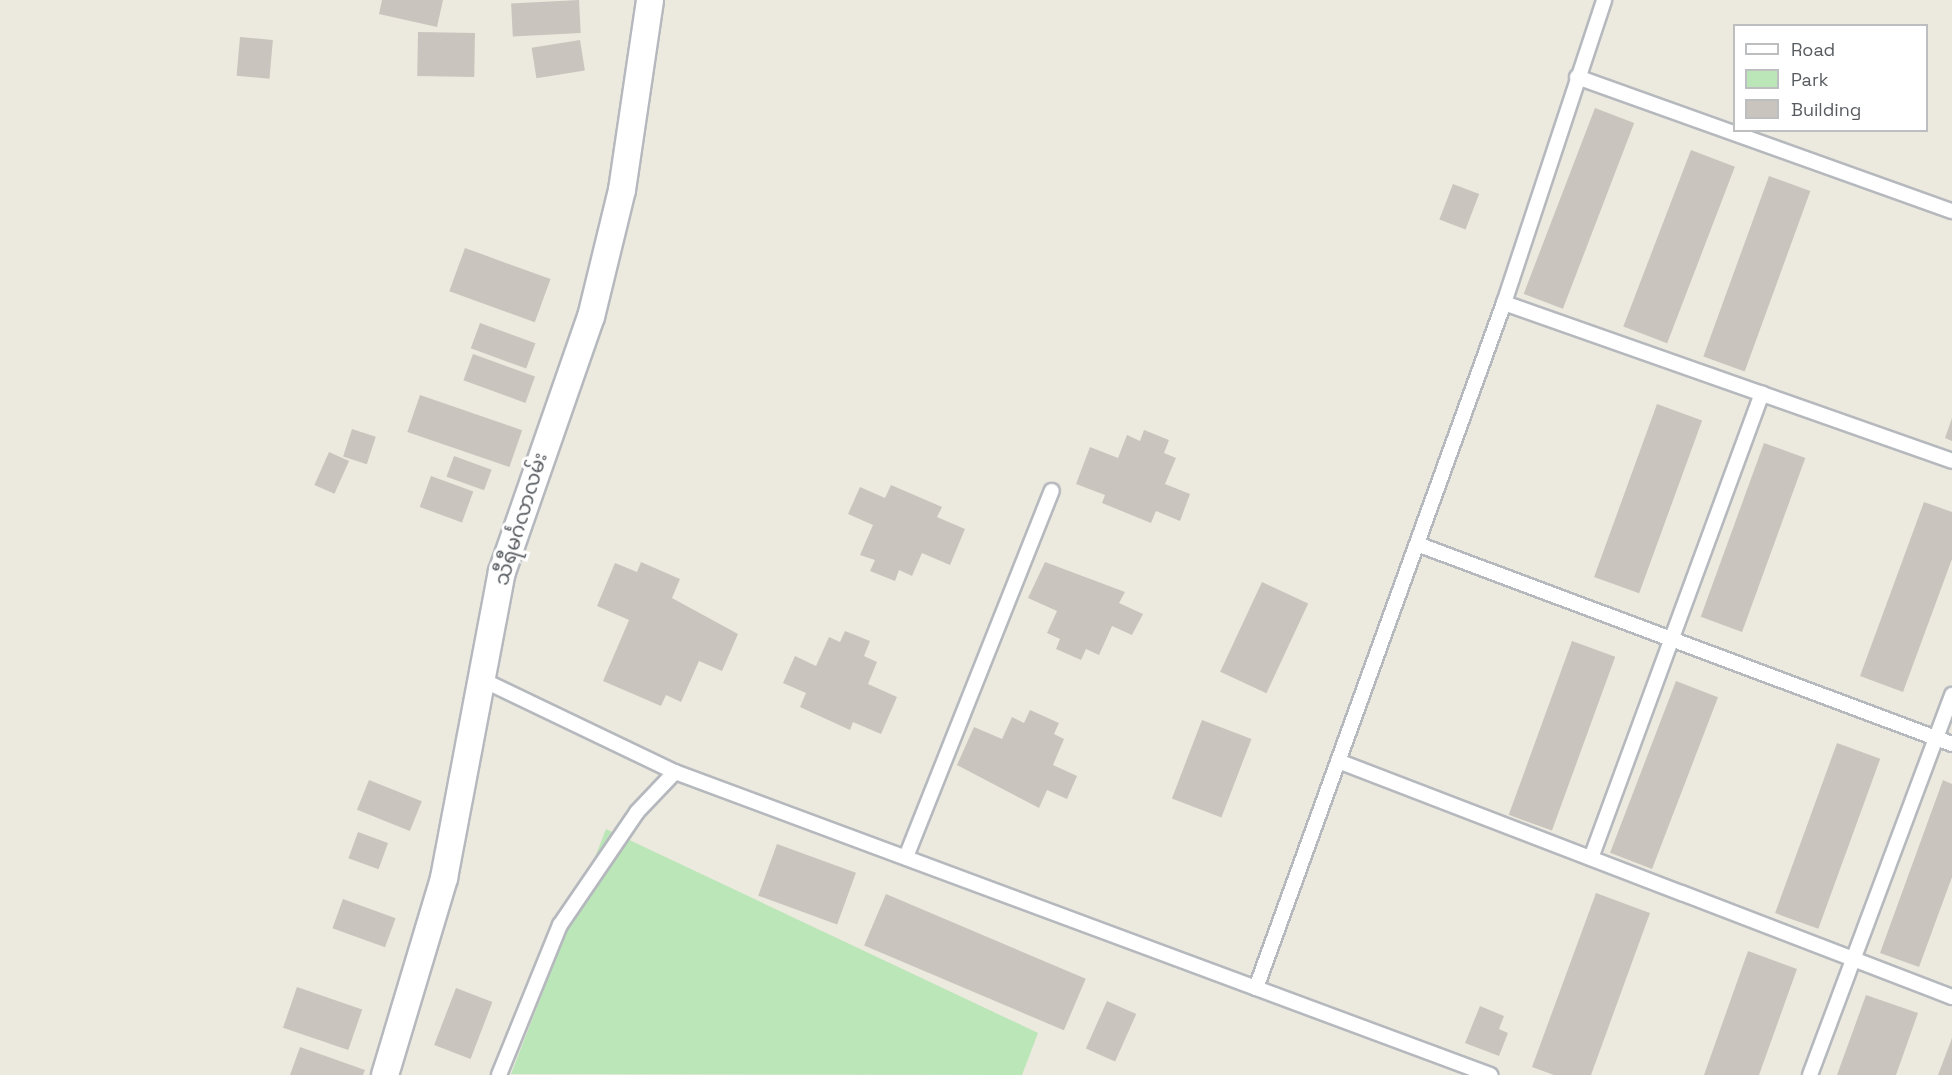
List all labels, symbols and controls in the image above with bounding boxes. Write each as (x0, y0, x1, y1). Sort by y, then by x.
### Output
legend (1733, 24, 1928, 132)
text: Road (1791, 38, 1835, 61)
text: Park (1791, 68, 1828, 91)
text: Building (1791, 98, 1861, 121)
street label: သီရီမင်္ဂလာလမ်း (489, 450, 553, 588)

